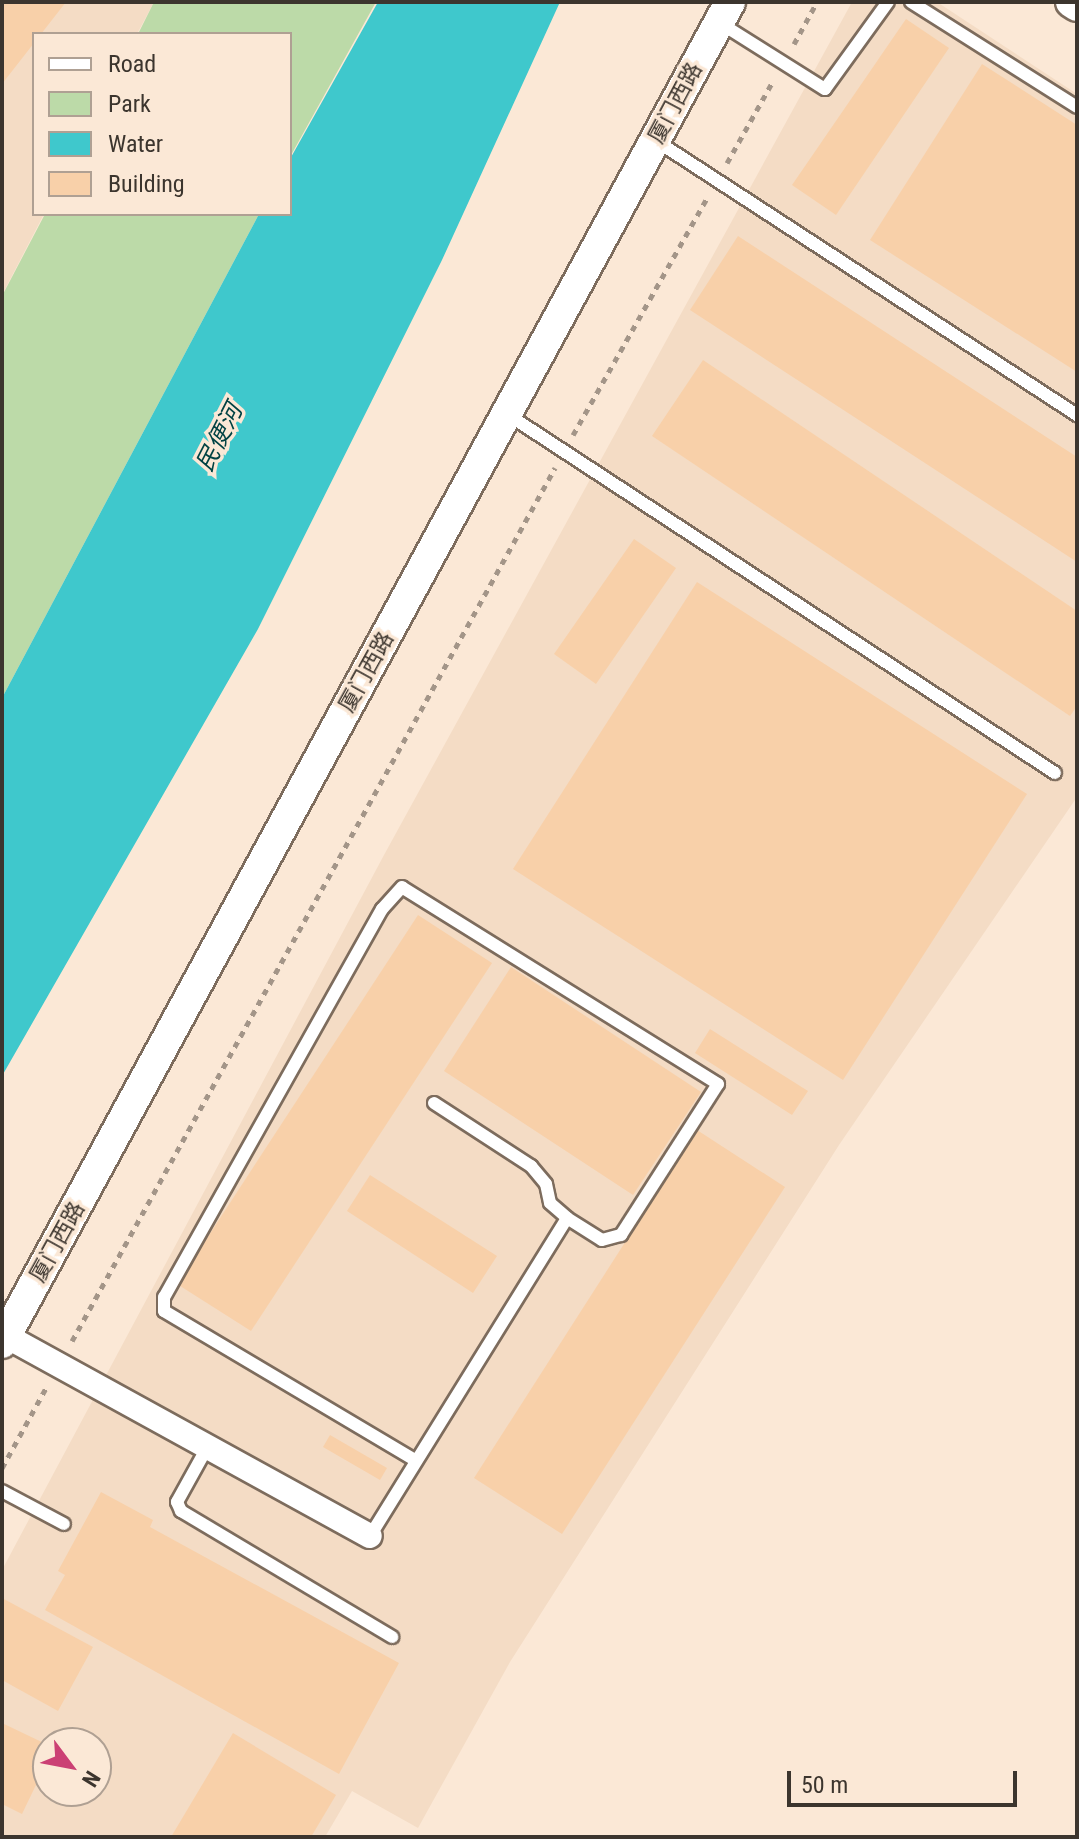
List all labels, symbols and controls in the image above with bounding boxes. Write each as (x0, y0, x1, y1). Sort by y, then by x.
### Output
legend (32, 32, 292, 216)
text: Road (108, 50, 156, 78)
street label: 厦门西路 (643, 58, 707, 148)
text: Park (108, 90, 151, 118)
text: Water (108, 130, 163, 158)
text: Building (108, 170, 185, 198)
water label: 民便河 (191, 399, 249, 477)
street label: 厦门西路 (333, 627, 399, 717)
street label: 厦门西路 (24, 1197, 90, 1287)
north arrow (32, 1727, 112, 1807)
scale bar (791, 1755, 1021, 1805)
text: N (77, 1767, 105, 1791)
text: 50 m (801, 1771, 848, 1799)

